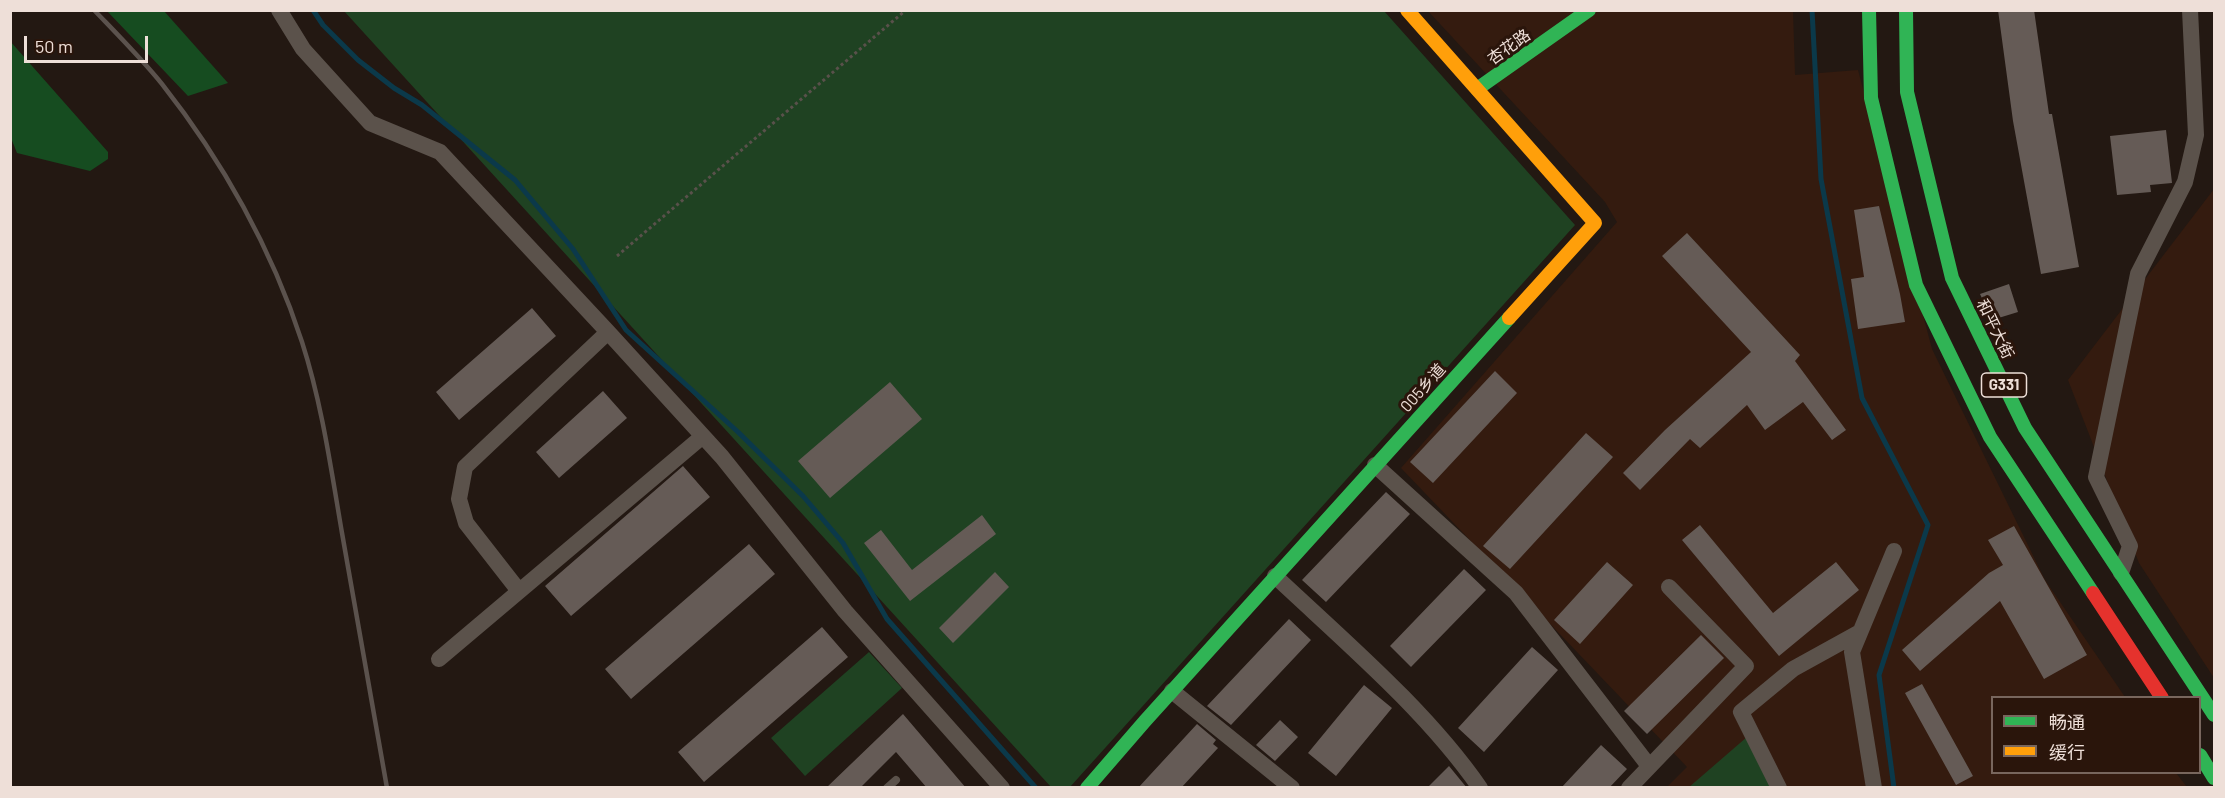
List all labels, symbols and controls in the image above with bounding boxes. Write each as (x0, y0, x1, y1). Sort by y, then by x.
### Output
scale bar (27, 24, 152, 62)
street label: 杏花路 (1484, 25, 1534, 69)
text: 50 m (35, 35, 73, 57)
street label: 和平大街 (1972, 296, 2018, 362)
street label: 005乡道 (1396, 360, 1450, 416)
road number: G331 (1982, 373, 2026, 397)
legend (1991, 696, 2201, 774)
text: 畅通 (2049, 711, 2085, 733)
text: 缓行 (2049, 741, 2085, 763)

